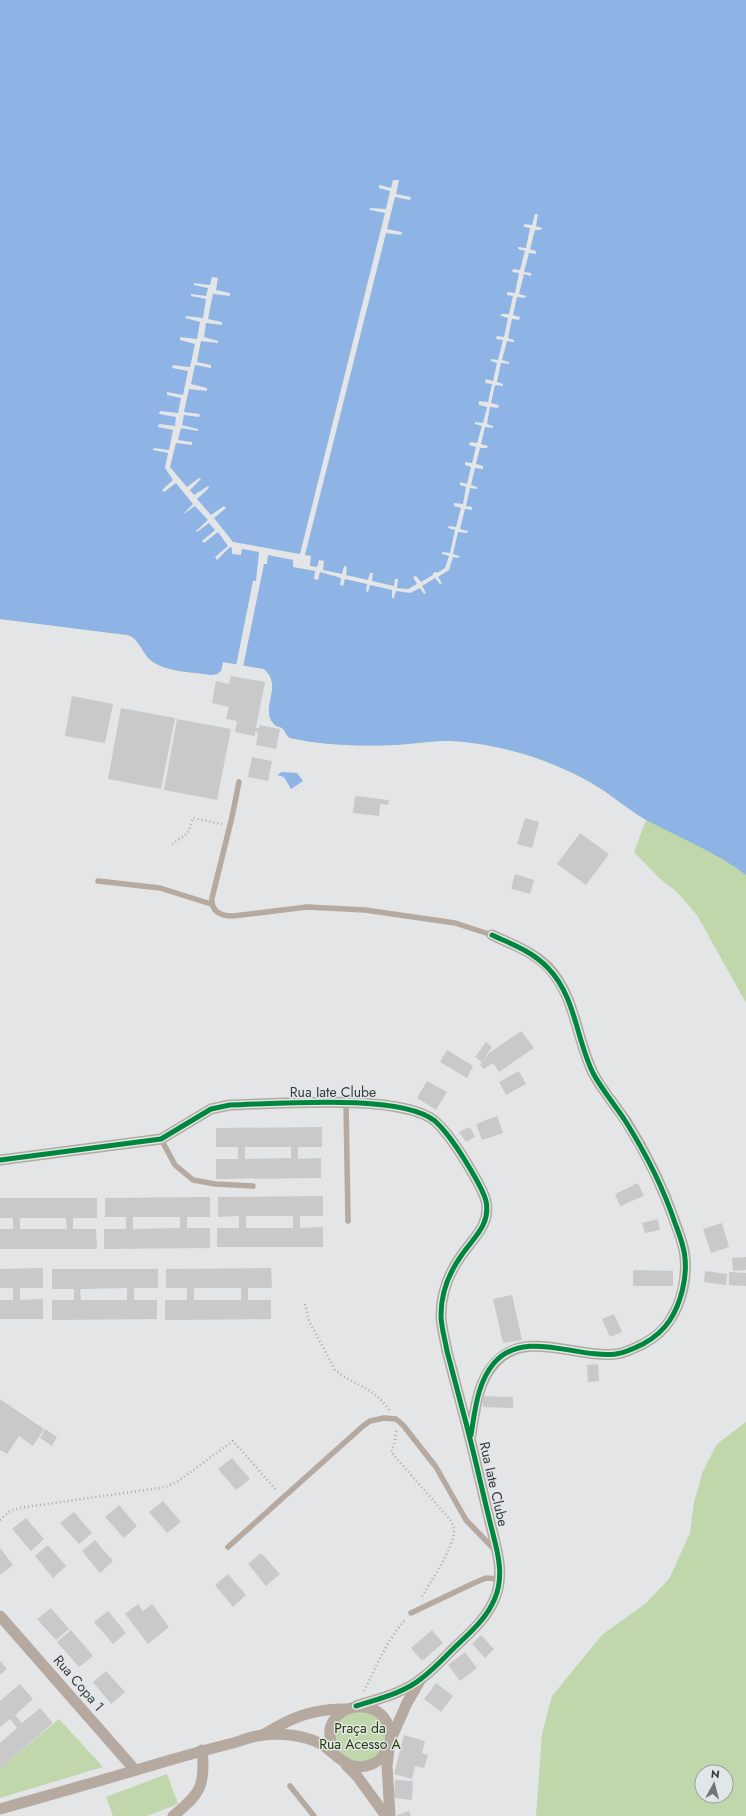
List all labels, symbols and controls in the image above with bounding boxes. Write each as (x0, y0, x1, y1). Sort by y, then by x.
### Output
street label: Rua Iate Clube (290, 1082, 376, 1102)
street label: Rua Iate Clube (475, 1440, 513, 1528)
street label: Rua Copa 1 (49, 1651, 109, 1715)
park label: Praça da Rua Acesso A (319, 1718, 402, 1754)
north arrow (694, 1764, 734, 1804)
text: N (710, 1766, 721, 1783)

